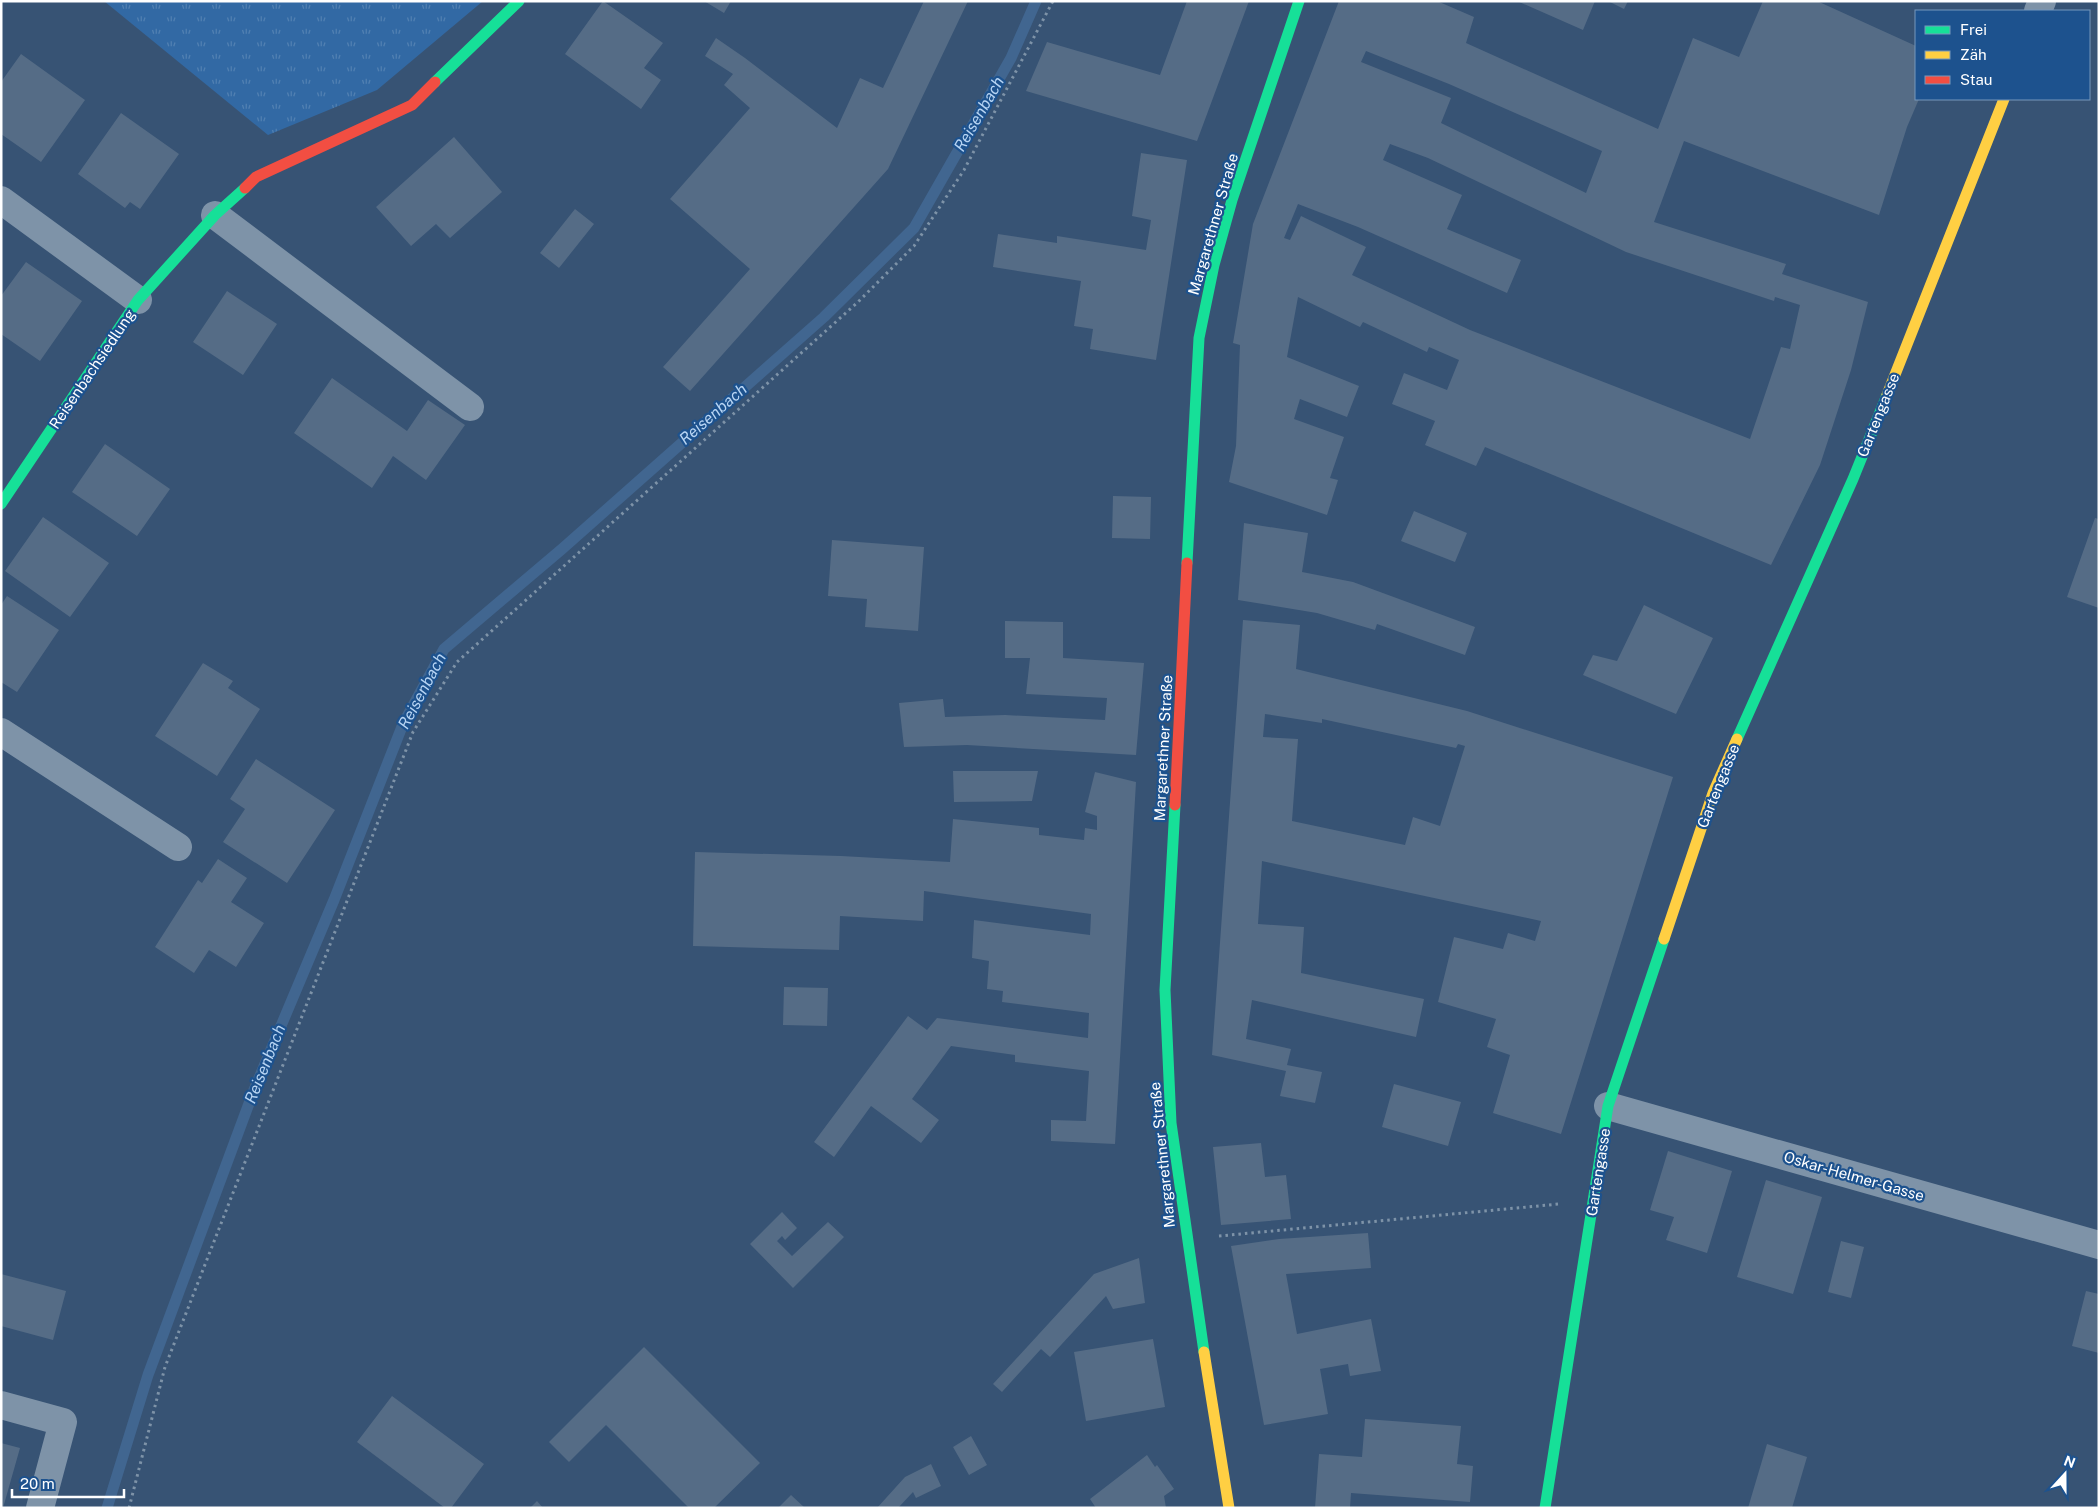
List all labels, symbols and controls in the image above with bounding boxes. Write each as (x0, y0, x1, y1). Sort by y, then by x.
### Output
legend (1915, 10, 2090, 100)
text: Frei (1960, 21, 1987, 38)
text: Zäh (1960, 46, 1987, 63)
text: Stau (1960, 71, 1993, 88)
water label: Reisenbach (950, 73, 1008, 155)
street label: Margarethner Straße (1185, 151, 1241, 297)
street label: Reisenbachsiedlung (46, 306, 138, 432)
street label: Gartengasse (1854, 371, 1902, 459)
water label: Reisenbach (675, 380, 751, 448)
water label: Reisenbach (394, 650, 450, 732)
street label: Margarethner Straße (1151, 674, 1175, 822)
street label: Gartengasse (1694, 742, 1742, 830)
water label: Reisenbach (241, 1022, 289, 1106)
street label: Margarethner Straße (1146, 1081, 1178, 1229)
street label: Gartengasse (1583, 1127, 1613, 1217)
street label: Oskar-Helmer-Gasse (1782, 1148, 1926, 1204)
north arrow (2040, 1449, 2090, 1499)
text: N (2062, 1452, 2078, 1471)
scale bar (12, 1466, 125, 1498)
text: 20 m (20, 1475, 55, 1492)

